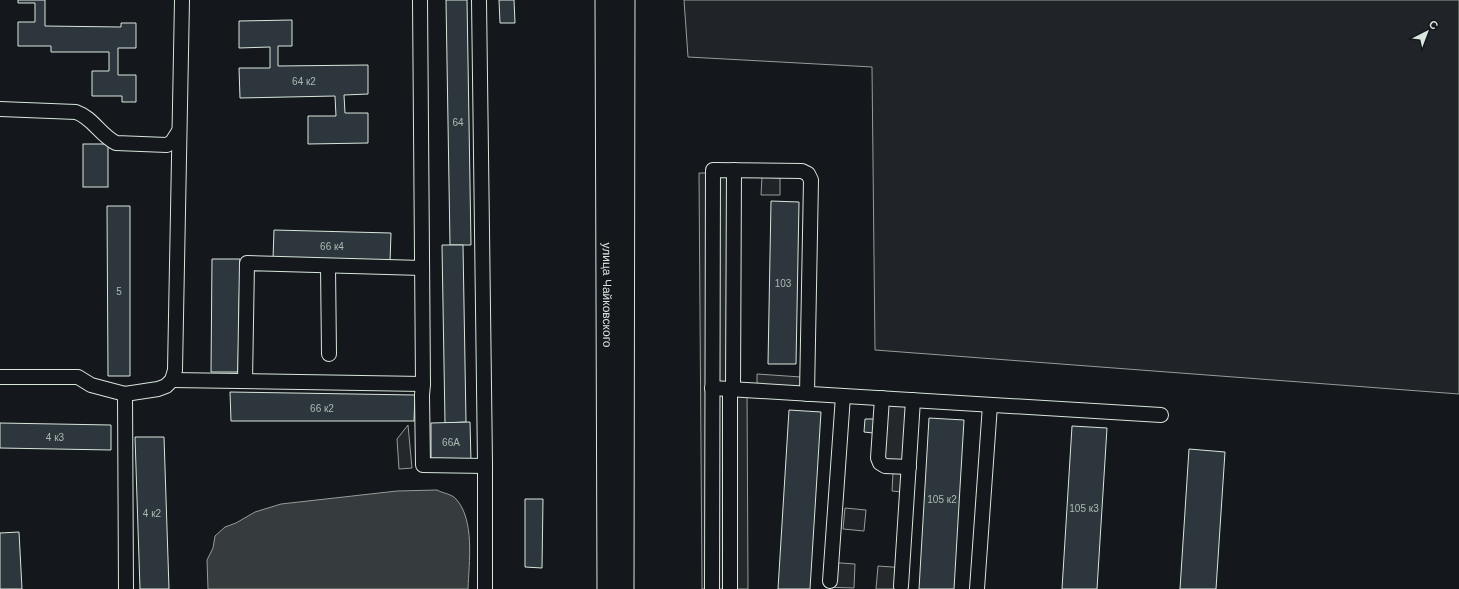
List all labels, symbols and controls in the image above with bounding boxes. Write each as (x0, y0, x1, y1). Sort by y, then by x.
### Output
north arrow (1407, 12, 1447, 52)
text: С (1427, 17, 1441, 32)
house number: 64 к2 (292, 76, 316, 87)
house number: 64 (452, 117, 464, 128)
house number: 66 к4 (320, 241, 344, 252)
street label: улица Чайковского (600, 242, 614, 348)
house number: 103 (775, 278, 792, 289)
house number: 5 (116, 286, 122, 297)
house number: 66 к2 (310, 403, 334, 414)
house number: 4 к3 (46, 432, 65, 443)
house number: 66А (442, 437, 460, 448)
house number: 105 к2 (927, 494, 957, 505)
house number: 105 к3 (1069, 503, 1099, 514)
house number: 4 к2 (143, 508, 162, 519)

